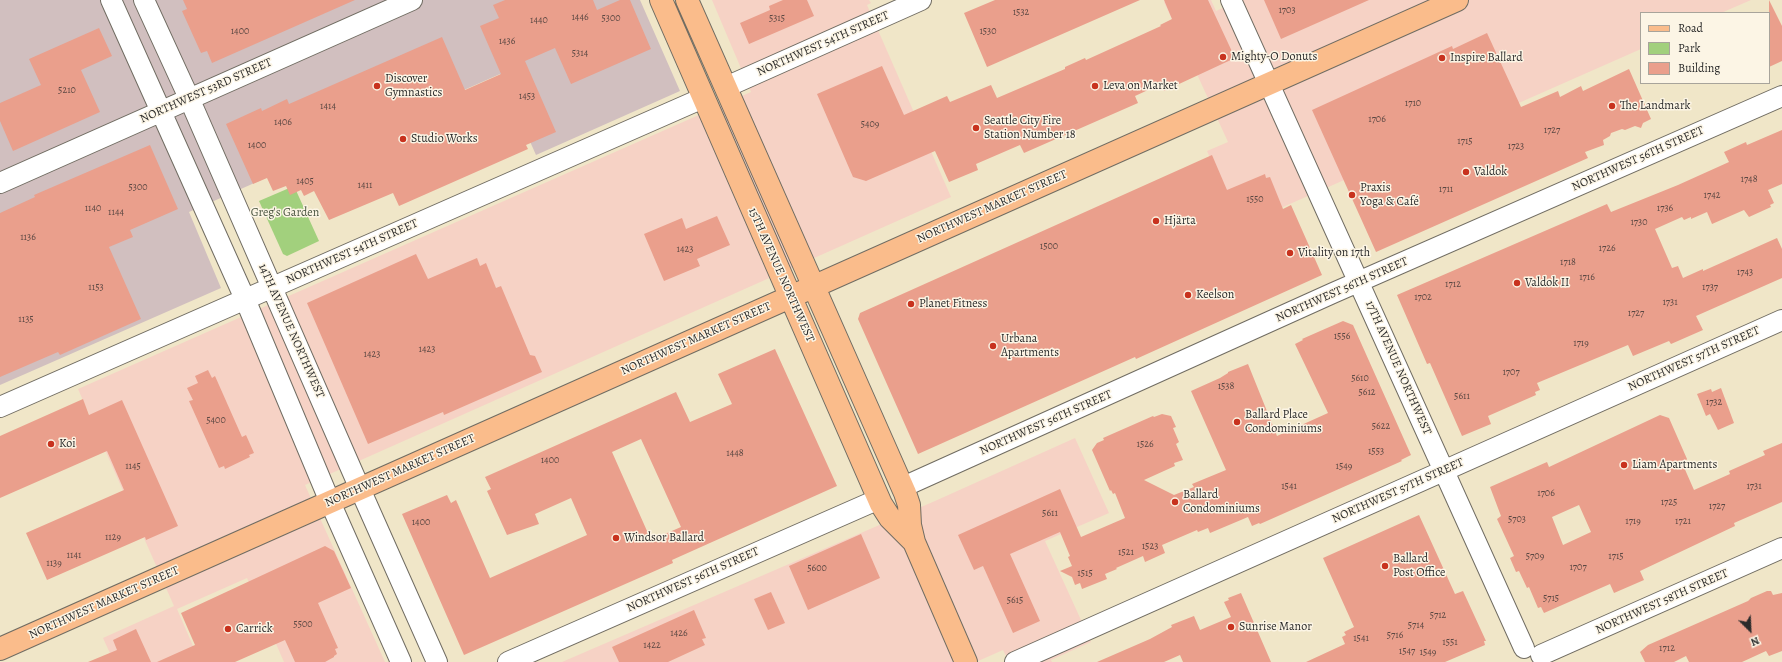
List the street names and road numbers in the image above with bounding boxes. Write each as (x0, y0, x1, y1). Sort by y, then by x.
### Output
street label: NORTHWEST 54TH STREET (755, 8, 891, 80)
street label: NORTHWEST 53RD STREET (138, 55, 274, 127)
street label: NORTHWEST 56TH STREET (1570, 123, 1706, 195)
street label: NORTHWEST MARKET STREET (915, 167, 1069, 247)
street label: 15TH AVENUE NORTHWEST (745, 206, 817, 344)
street label: NORTHWEST 54TH STREET (284, 216, 420, 288)
street label: NORTHWEST 56TH STREET (1274, 254, 1410, 326)
street label: 14TH AVENUE NORTHWEST (255, 261, 327, 401)
street label: NORTHWEST MARKET STREET (619, 299, 773, 379)
street label: 17TH AVENUE NORTHWEST (1362, 299, 1434, 437)
street label: NORTHWEST 57TH STREET (1626, 323, 1762, 395)
street label: NORTHWEST 56TH STREET (978, 387, 1114, 459)
street label: NORTHWEST MARKET STREET (323, 431, 477, 511)
street label: NORTHWEST 57TH STREET (1330, 455, 1466, 527)
street label: NORTHWEST 56TH STREET (625, 544, 761, 616)
street label: NORTHWEST MARKET STREET (27, 563, 181, 643)
street label: NORTHWEST 58TH STREET (1594, 566, 1730, 638)

